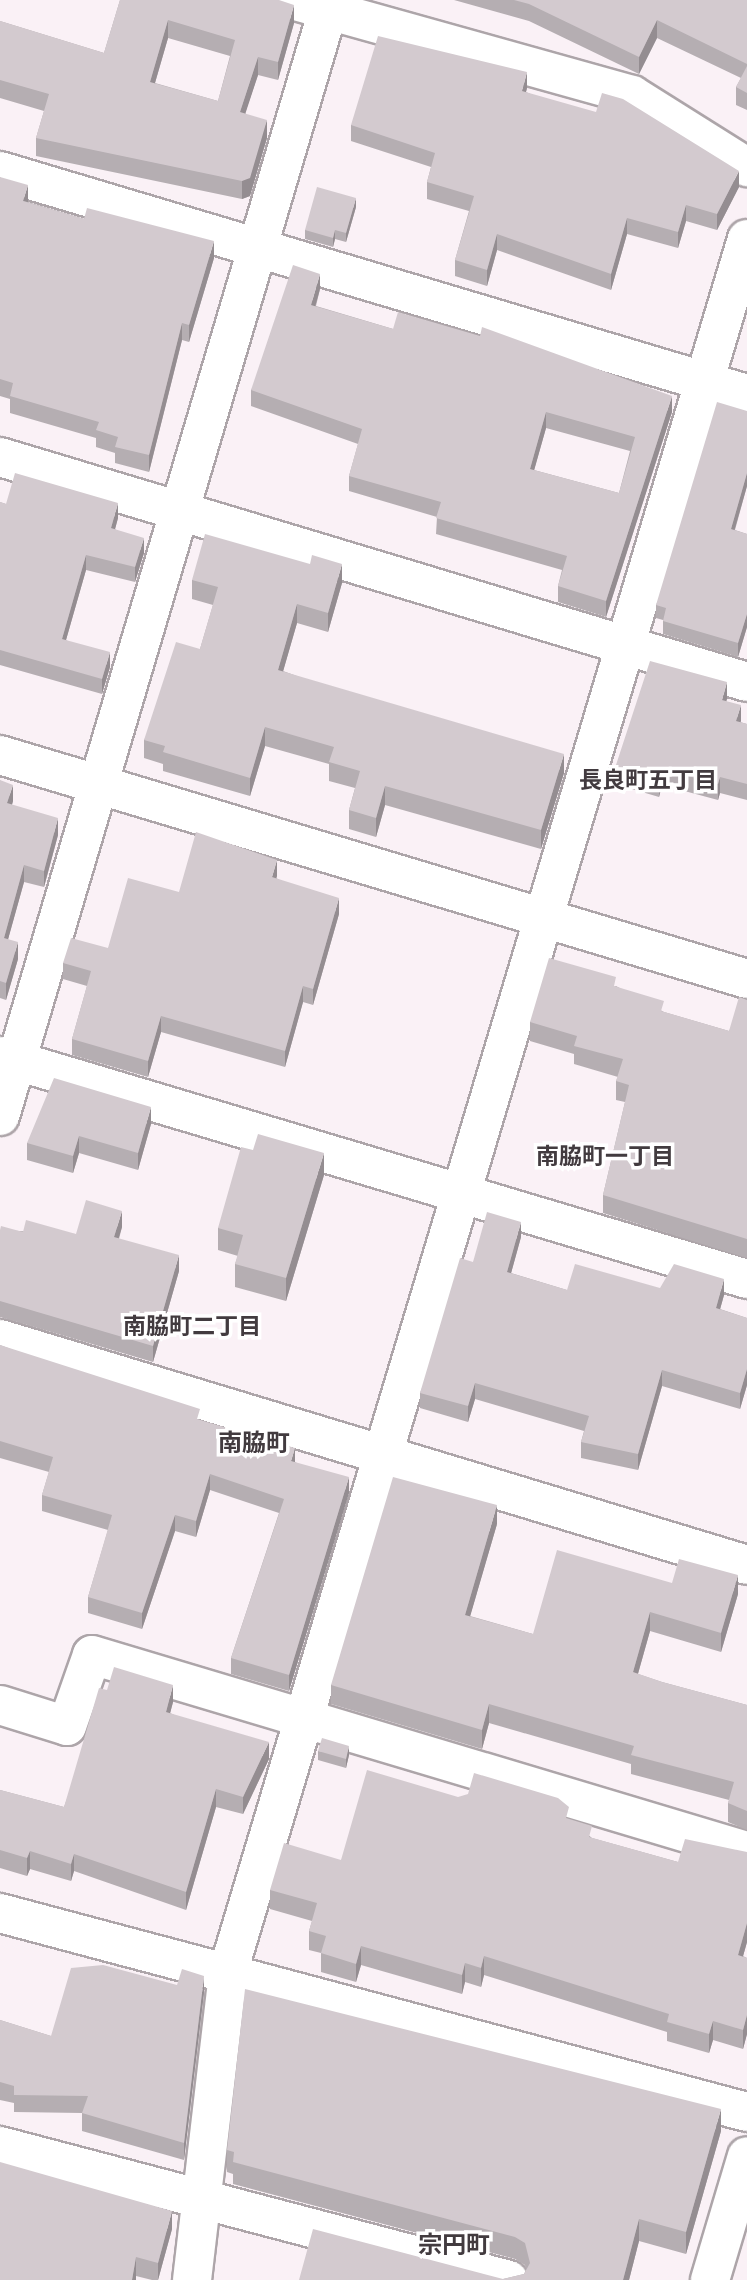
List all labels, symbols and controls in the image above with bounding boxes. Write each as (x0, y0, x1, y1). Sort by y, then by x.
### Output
district label: 長良町五丁目 (579, 766, 717, 794)
district label: 南脇町一丁目 (536, 1142, 674, 1170)
district label: 南脇町二丁目 (123, 1312, 261, 1340)
district label: 南脇町 (218, 1429, 290, 1457)
district label: 宗円町 (418, 2231, 490, 2259)

